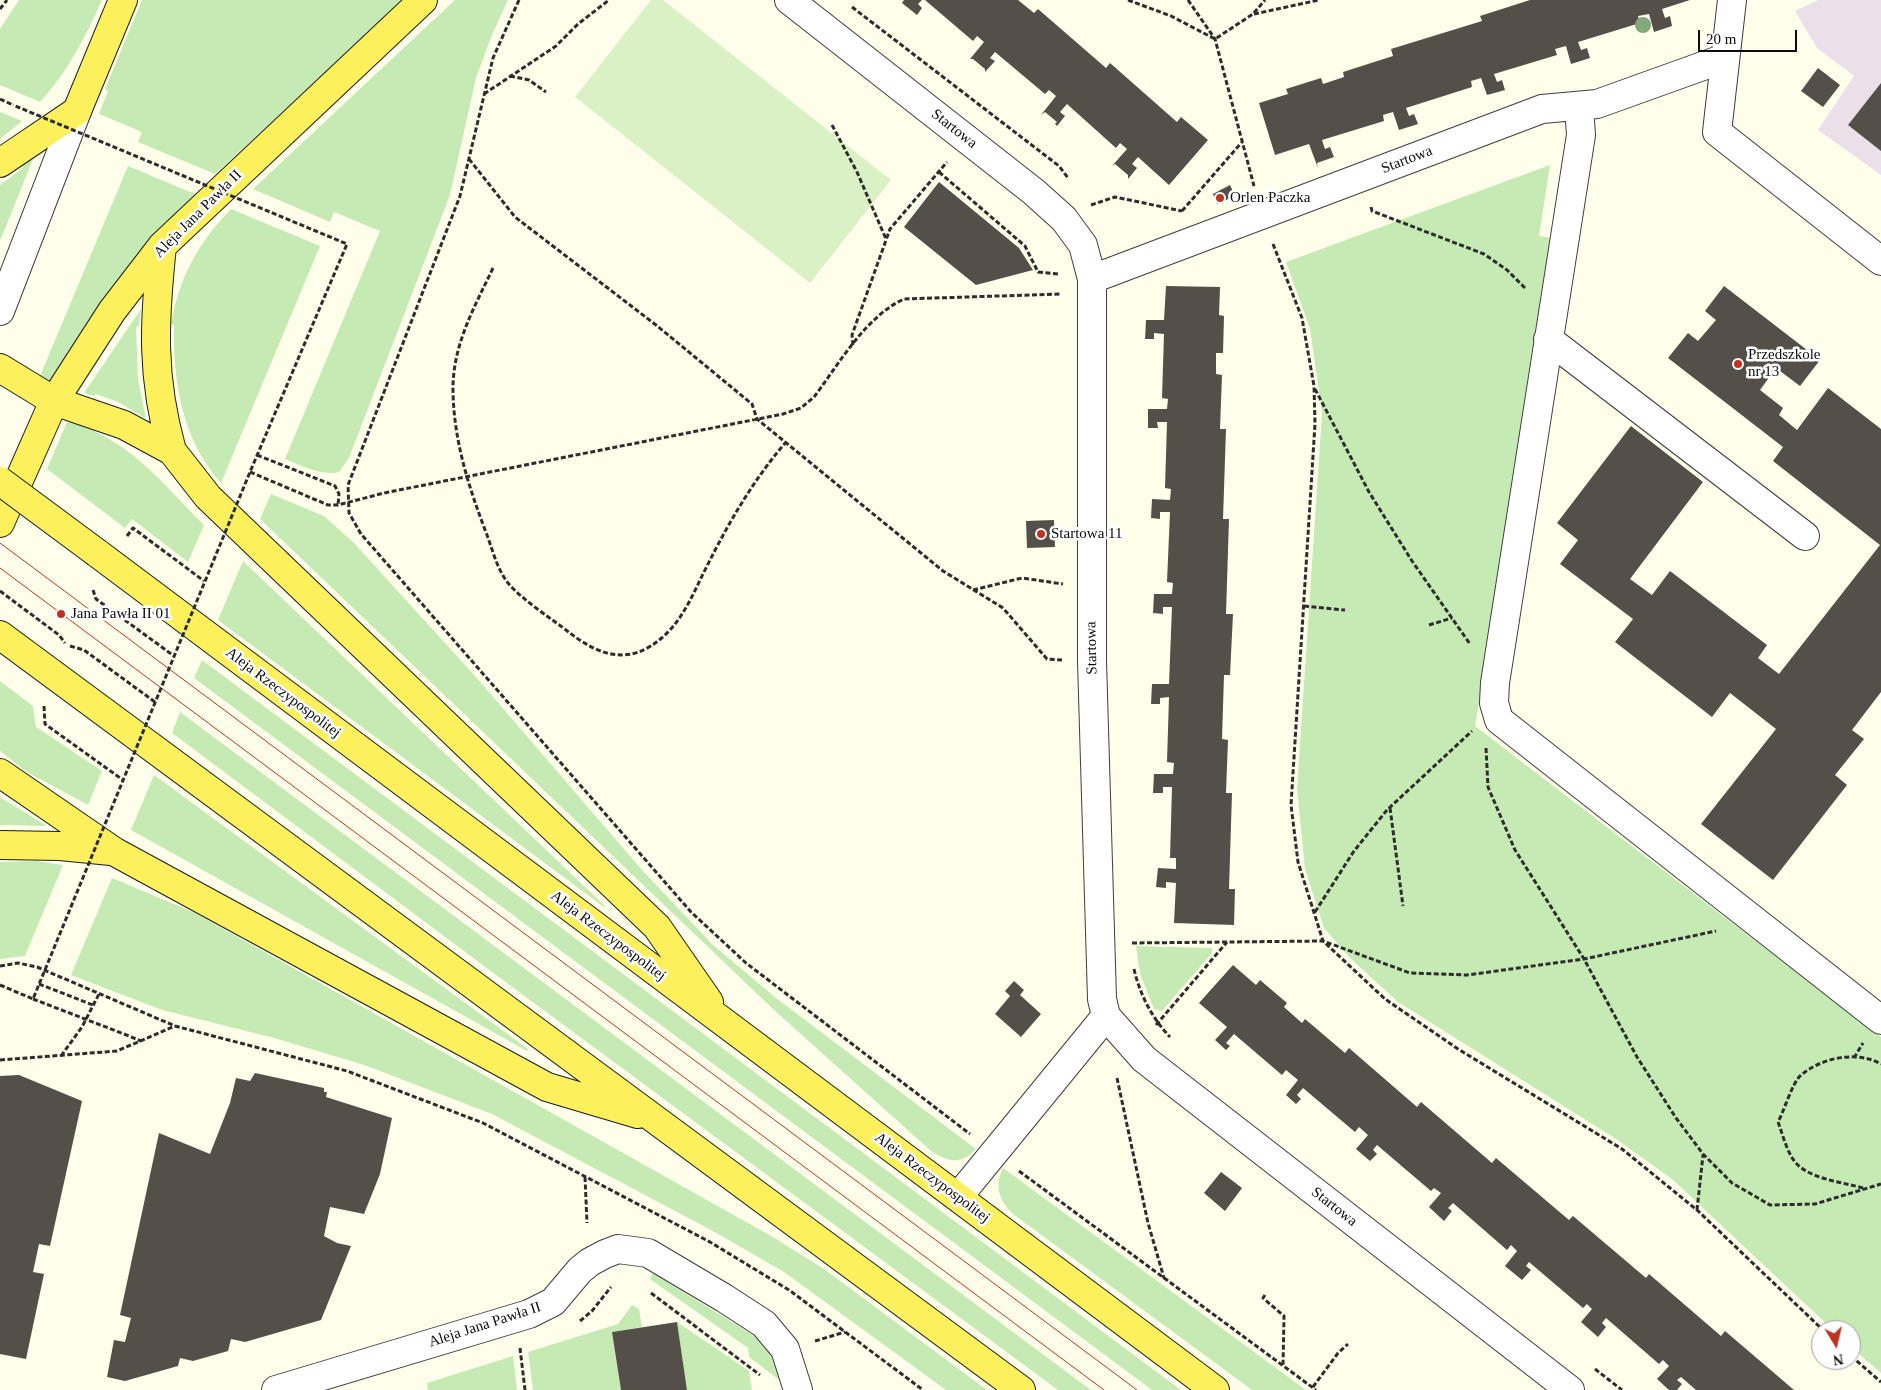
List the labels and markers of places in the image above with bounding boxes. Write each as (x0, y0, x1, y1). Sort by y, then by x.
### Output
place label: Orlen Paczka (1230, 189, 1310, 207)
marker: Orlen Paczka (1214, 192, 1226, 204)
place label: Przedszkole nr 13 (1748, 346, 1820, 381)
marker: Przedszkole nr 13 (1732, 358, 1744, 370)
place label: Startowa 11 (1051, 525, 1123, 543)
marker: Startowa 11 (1035, 528, 1047, 540)
place label: Jana Pawła II 01 (71, 605, 171, 623)
marker: Jana Pawła II 01 (55, 608, 67, 620)

